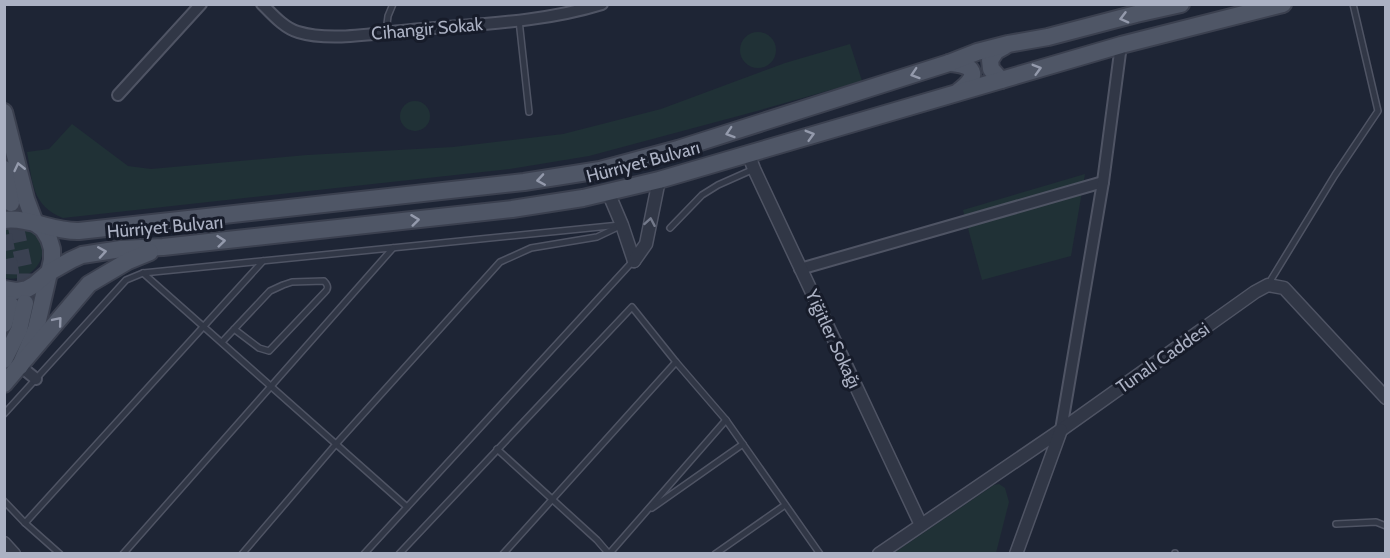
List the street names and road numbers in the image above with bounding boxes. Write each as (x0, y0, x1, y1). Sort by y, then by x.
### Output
street label: Cihangir Sokak (370, 13, 485, 45)
street label: Hürriyet Bulvarı (584, 136, 702, 188)
street label: Hürriyet Bulvarı (106, 211, 224, 243)
street label: Yiğitler Sokağı (800, 285, 865, 392)
street label: Tunalı Caddesi (1112, 318, 1214, 398)

